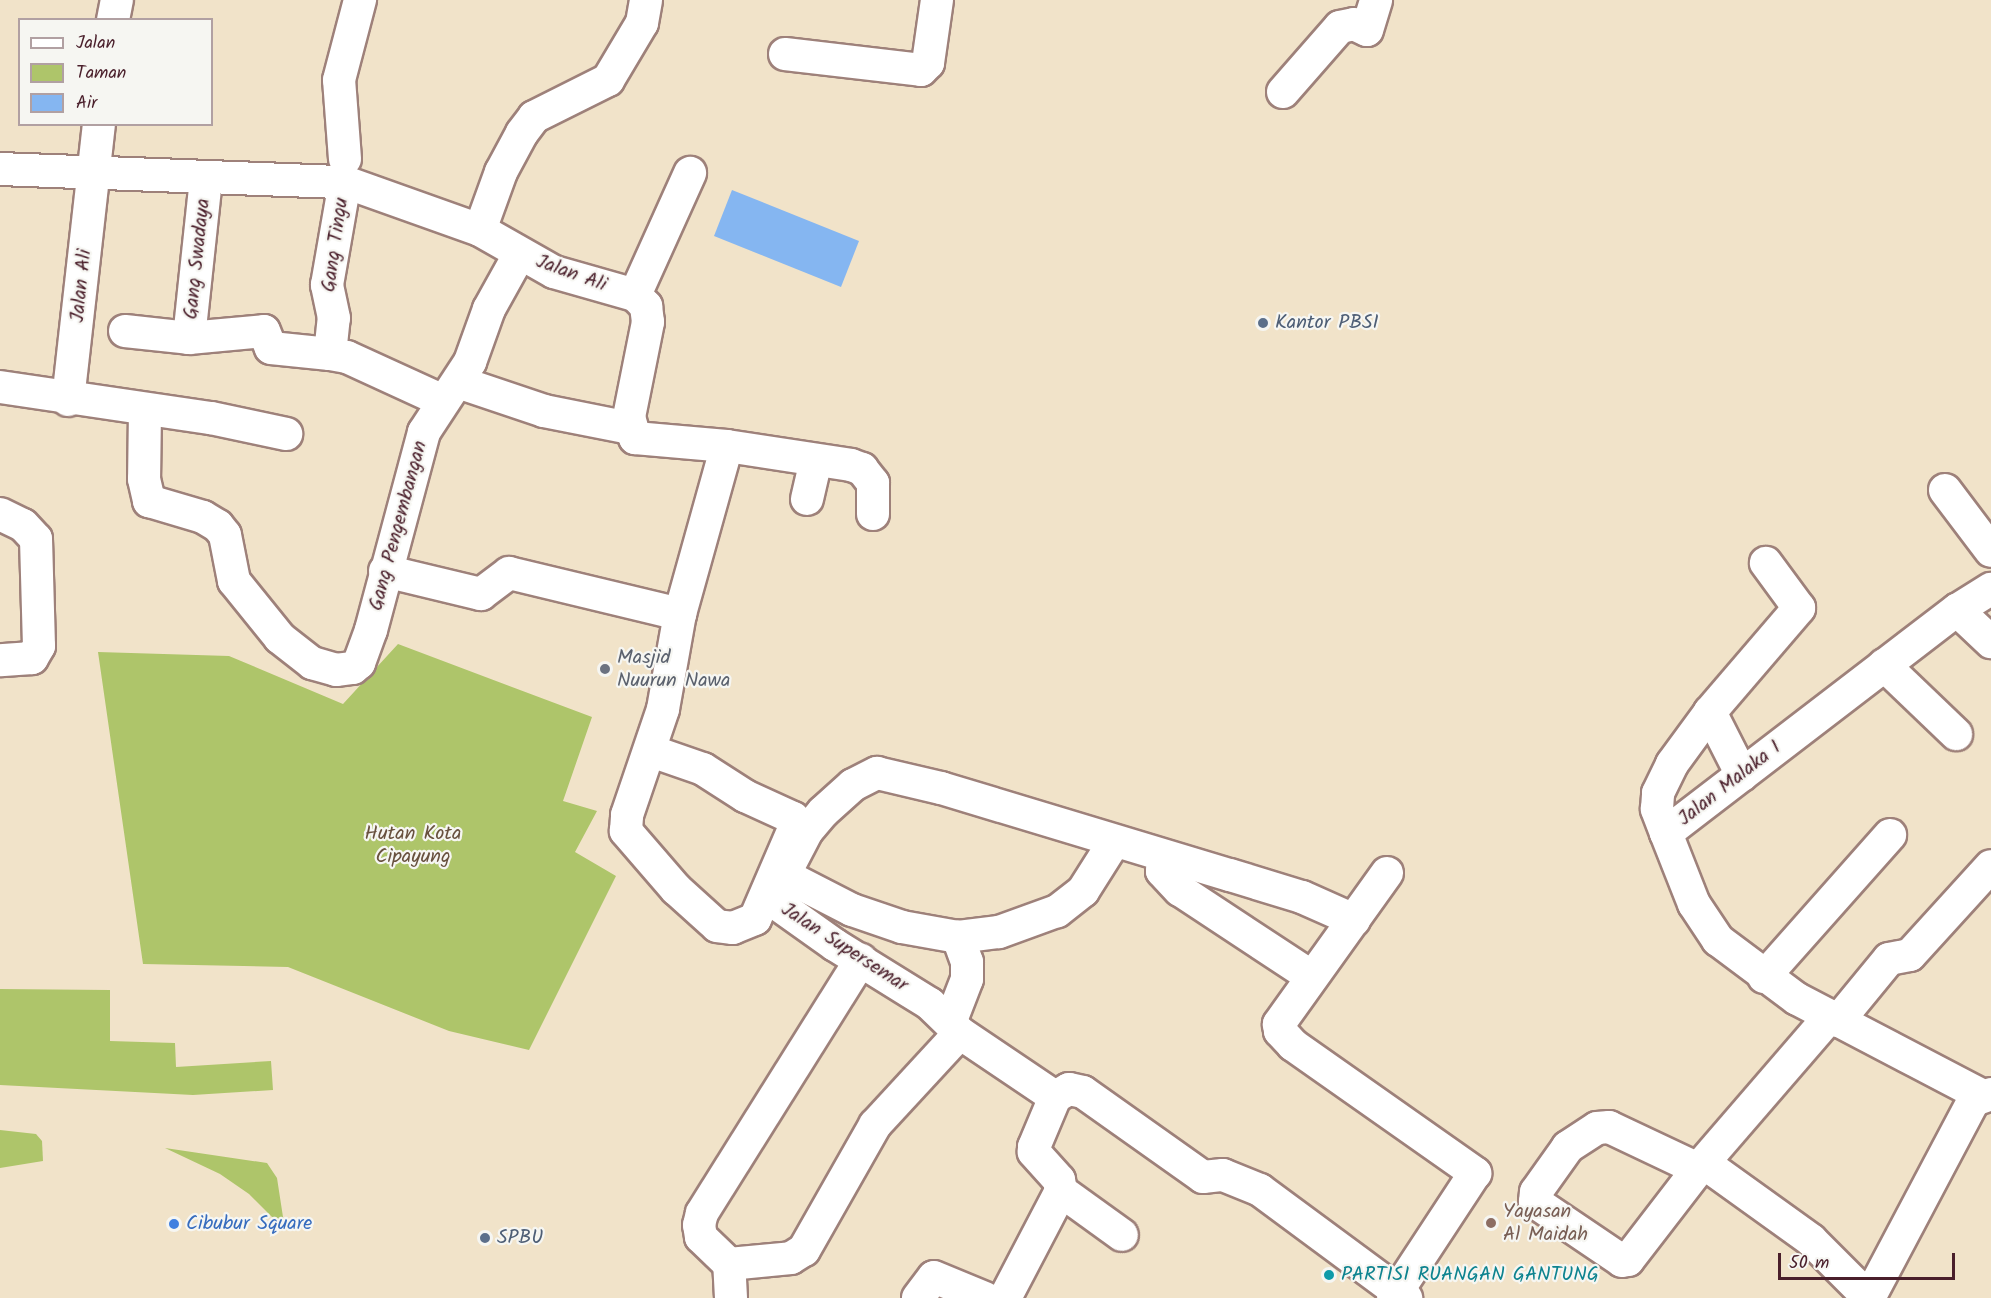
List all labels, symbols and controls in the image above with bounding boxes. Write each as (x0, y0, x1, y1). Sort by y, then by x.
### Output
legend (18, 18, 213, 126)
text: Jalan (76, 29, 115, 58)
text: Taman (76, 59, 126, 88)
text: Air (76, 89, 97, 118)
street label: Gang Tingu (318, 196, 354, 294)
street label: Gang Swadaya (180, 197, 216, 321)
street label: Jalan Ali (66, 248, 98, 324)
street label: Jalan Ali (532, 250, 610, 298)
place label: Kantor PBSI (1275, 311, 1379, 335)
marker: Kantor PBSI (1256, 316, 1270, 330)
street label: Gang Pengembangan (365, 438, 433, 614)
place label: Masjid Nuurun Nawa (617, 646, 730, 693)
marker: Masjid Nuurun Nawa (598, 662, 612, 676)
street label: Jalan Malaka I (1674, 736, 1786, 832)
park label: Hutan Kota Cipayung (365, 823, 461, 870)
street label: Jalan Supersemar (776, 898, 912, 998)
place label: Yayasan Al Maidah (1503, 1200, 1588, 1247)
place label: Cibubur Square (186, 1212, 312, 1236)
marker: Yayasan Al Maidah (1484, 1216, 1498, 1230)
marker: Cibubur Square (167, 1217, 181, 1231)
place label: SPBU (497, 1226, 543, 1250)
marker: SPBU (478, 1231, 492, 1245)
scale bar (1781, 1241, 1958, 1279)
text: 50 m (1789, 1249, 1829, 1278)
place label: PARTISI RUANGAN GANTUNG (1341, 1263, 1599, 1287)
marker: PARTISI RUANGAN GANTUNG (1322, 1268, 1336, 1282)

